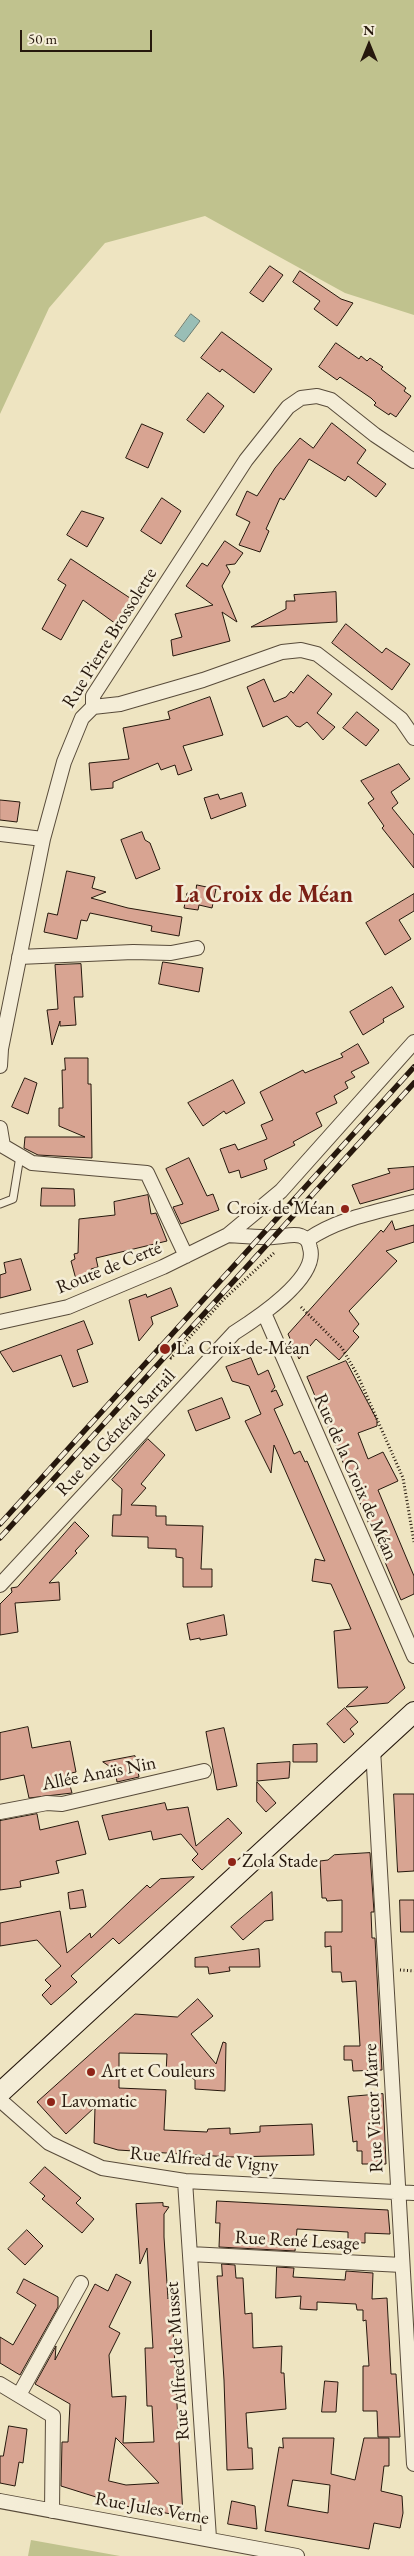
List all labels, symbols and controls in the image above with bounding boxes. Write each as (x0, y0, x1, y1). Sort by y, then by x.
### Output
scale bar (22, 20, 155, 52)
north arrow (344, 20, 394, 70)
text: N (363, 21, 375, 39)
text: 50 m (28, 29, 57, 48)
street label: Rue Pierre Brossolette (58, 564, 162, 712)
district label: La Croix de Méan (175, 881, 353, 909)
place label: Croix de Méan (227, 1198, 335, 1220)
marker: Croix de Méan (339, 1203, 351, 1215)
street label: Route de Certé (53, 1237, 165, 1299)
place label: La Croix-de-Méan (176, 1338, 310, 1360)
marker: La Croix-de-Méan (158, 1342, 172, 1356)
street label: Rue du Général Sarrail (51, 1365, 181, 1501)
street label: Rue de la Croix de Méan (308, 1390, 402, 1564)
street label: Allée Anaïs Nin (40, 1752, 158, 1796)
place label: Zola Stade (242, 1851, 318, 1873)
marker: Zola Stade (226, 1856, 238, 1868)
street label: Rue Victor Marre (359, 2043, 389, 2173)
place label: Art et Couleurs (101, 2061, 215, 2083)
marker: Art et Couleurs (85, 2066, 97, 2078)
place label: Lavomatic (61, 2091, 137, 2113)
marker: Lavomatic (45, 2096, 57, 2108)
street label: Rue Alfred de Vigny (129, 2142, 279, 2178)
street label: Rue René Lesage (234, 2226, 360, 2256)
street label: Rue Alfred de Musset (161, 2281, 195, 2441)
street label: Rue Jules Verne (93, 2488, 211, 2530)

